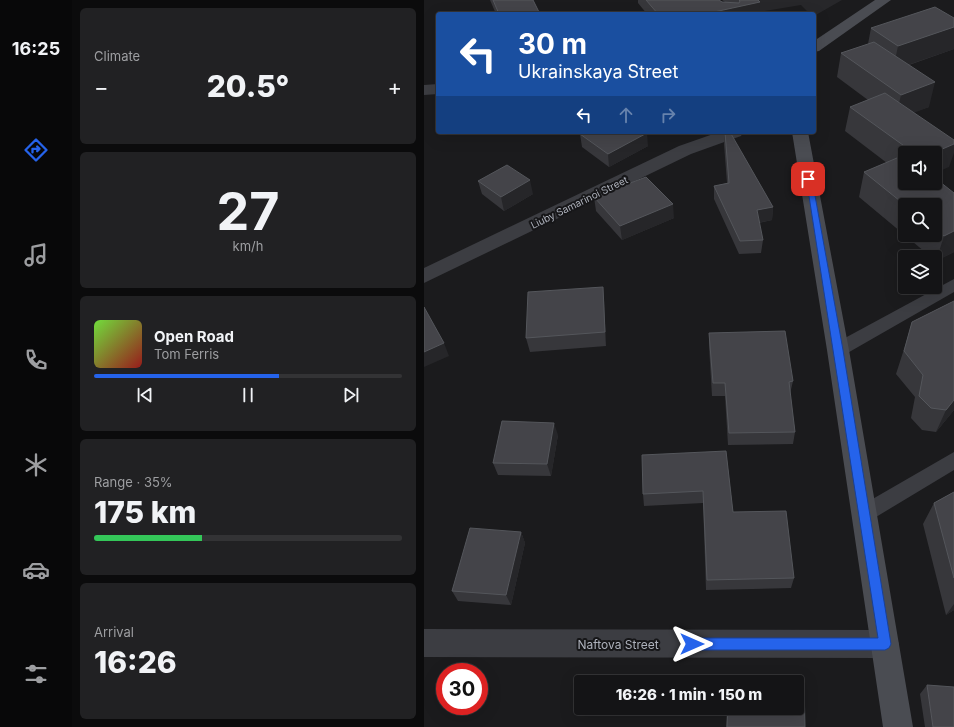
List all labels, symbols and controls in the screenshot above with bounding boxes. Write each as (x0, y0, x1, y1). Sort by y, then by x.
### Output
text: 30 m (518, 27, 587, 61)
icon: left (452, 28, 504, 80)
text: 16:25 (12, 38, 60, 59)
text: Climate (94, 48, 140, 64)
text: Ukrainskaya Street (518, 61, 678, 82)
text: 20.5° (207, 68, 289, 104)
text: − (94, 74, 109, 100)
text: + (387, 74, 402, 100)
icon: left (573, 104, 595, 126)
icon: ahead (615, 104, 637, 126)
icon: right (657, 104, 679, 126)
icon: directions (22, 136, 50, 164)
map controls (898, 146, 942, 294)
button: sound (898, 146, 942, 190)
pin (791, 162, 825, 196)
icon: arrive (797, 168, 819, 190)
street label: Liuby Samarinoi Street (529, 173, 630, 231)
text: 27 (217, 180, 280, 243)
button: search (898, 198, 942, 242)
text: km/h (233, 238, 263, 254)
icon: music (22, 241, 50, 269)
button: layers (898, 250, 942, 294)
text: Open Road (154, 327, 234, 346)
icon: phone (22, 346, 50, 374)
text: Tom Ferris (154, 346, 219, 362)
icon: previous (134, 384, 156, 406)
icon: pause (237, 384, 259, 406)
icon: next (340, 384, 362, 406)
icon: climate (22, 451, 50, 479)
text: Range · 35% (94, 474, 173, 490)
text: 175 km (94, 494, 196, 530)
icon: car (22, 556, 50, 584)
position arrow (671, 623, 713, 665)
text: Arrival (94, 624, 134, 640)
street label: Naftova Street (577, 637, 659, 652)
text: 16:26 (94, 644, 177, 680)
icon: filters (22, 660, 50, 688)
speed limit sign: 30 (436, 663, 488, 715)
text: 16:26 · 1 min · 150 m (616, 685, 762, 704)

